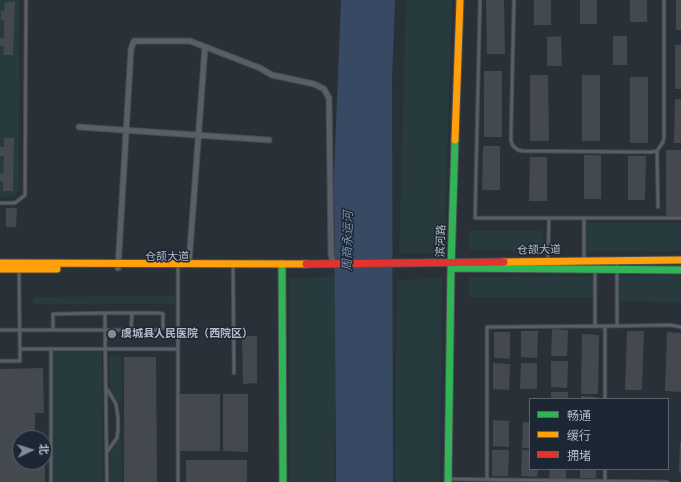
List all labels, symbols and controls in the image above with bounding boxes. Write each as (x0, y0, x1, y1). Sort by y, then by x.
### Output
water label: 周商永运河 (340, 211, 356, 271)
street label: 滨河路 (434, 224, 448, 258)
street label: 仓颉大道 (517, 243, 561, 257)
street label: 仓颉大道 (145, 250, 189, 264)
place label: 虞城县人民医院（西院区） (121, 327, 253, 341)
marker: 虞城县人民医院（西院区） (106, 328, 118, 340)
legend (529, 398, 669, 470)
text: 畅通 (567, 409, 591, 423)
text: 缓行 (567, 429, 591, 443)
north arrow (12, 430, 52, 470)
text: 北 (37, 443, 50, 455)
text: 拥堵 (567, 449, 591, 463)

